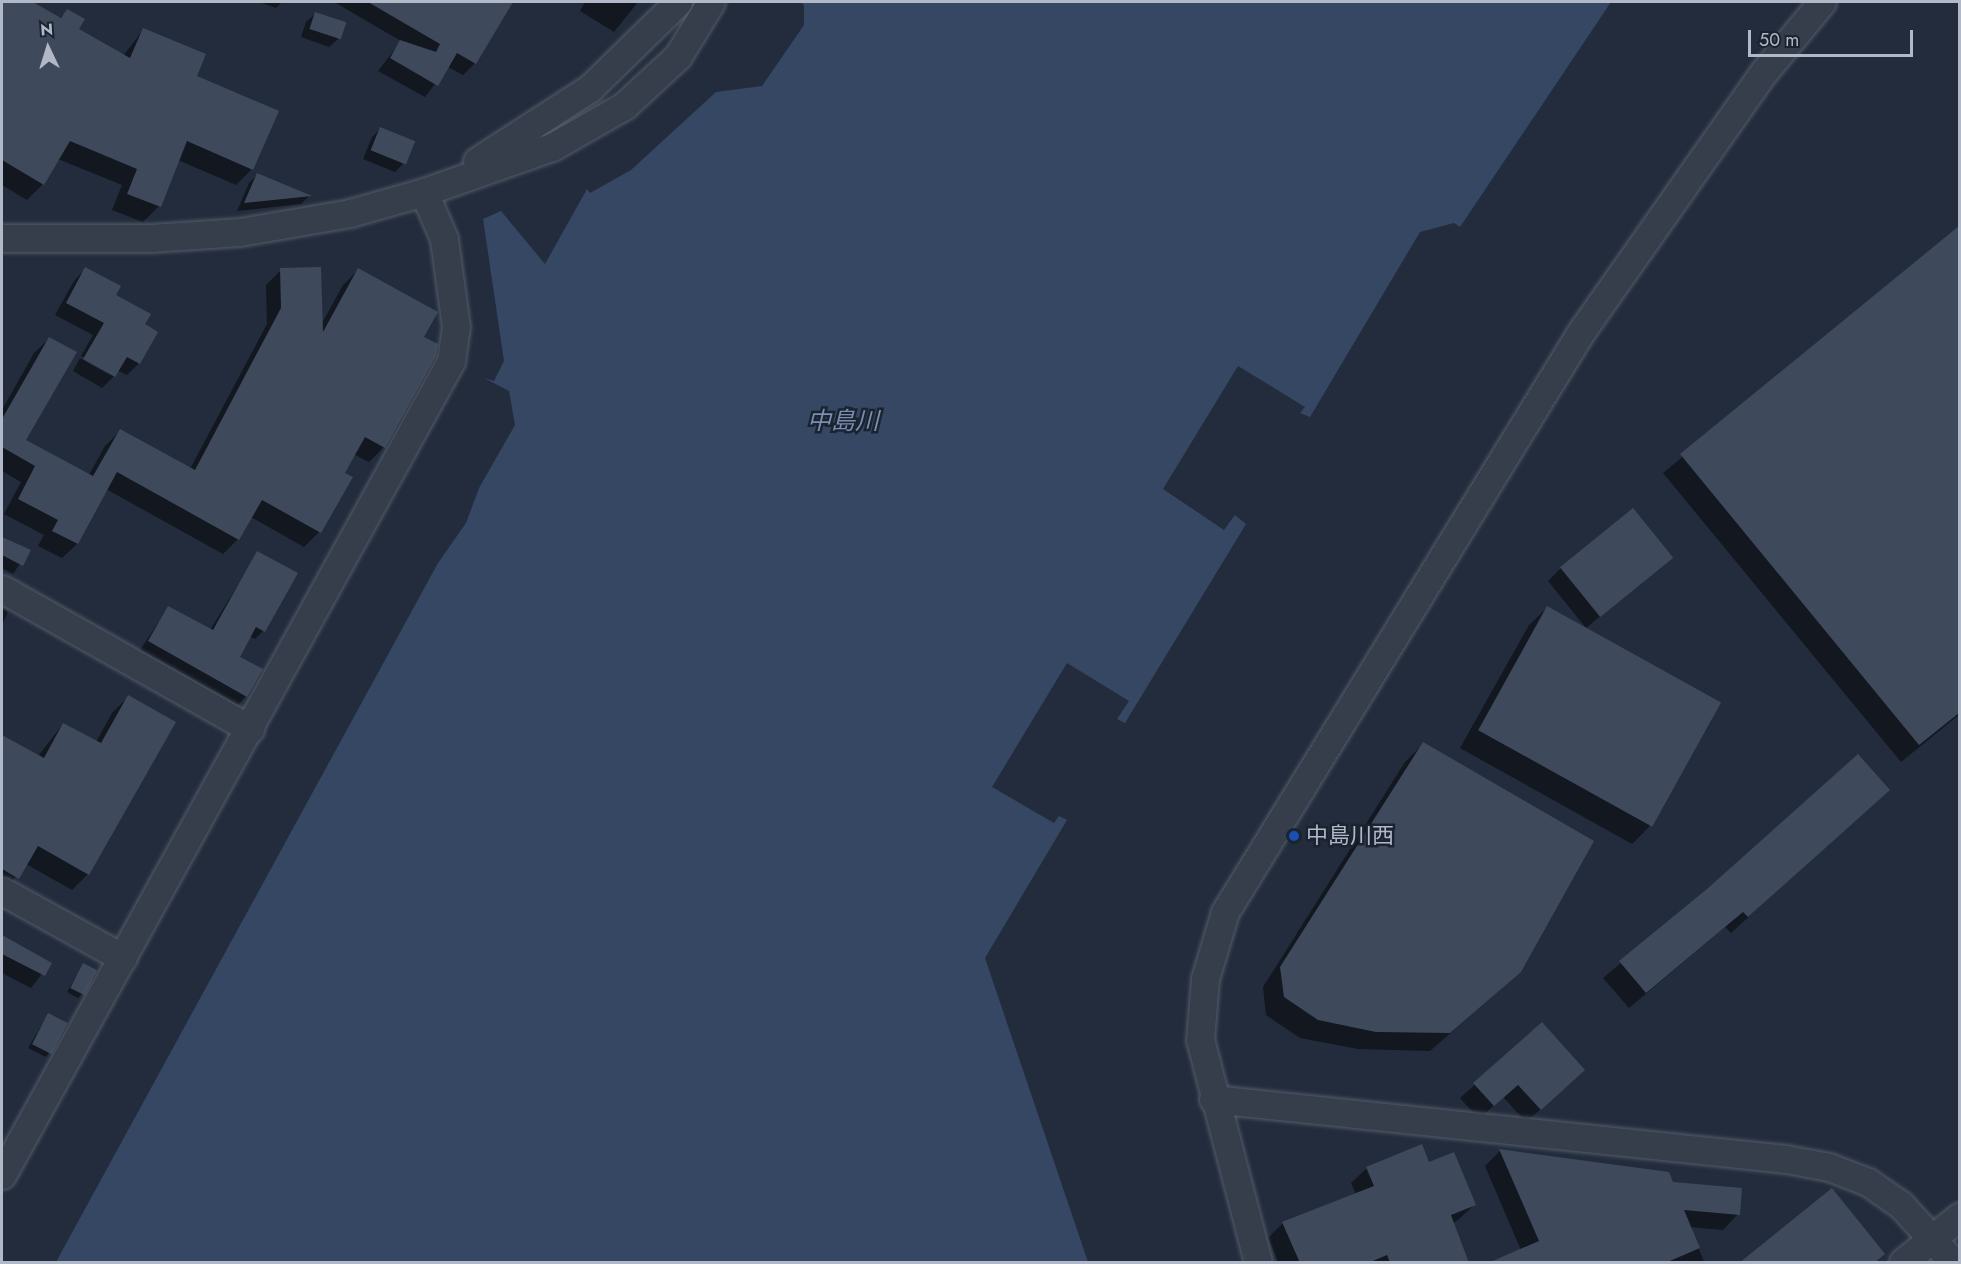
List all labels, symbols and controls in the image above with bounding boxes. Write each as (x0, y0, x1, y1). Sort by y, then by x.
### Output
north arrow (18, 18, 78, 78)
text: N (40, 18, 54, 41)
scale bar (1751, 18, 1916, 56)
text: 50 m (1759, 27, 1799, 53)
water label: 中島川 (807, 407, 879, 435)
place label: 中島川西 (1306, 823, 1394, 849)
marker: 中島川西 (1287, 829, 1301, 843)

